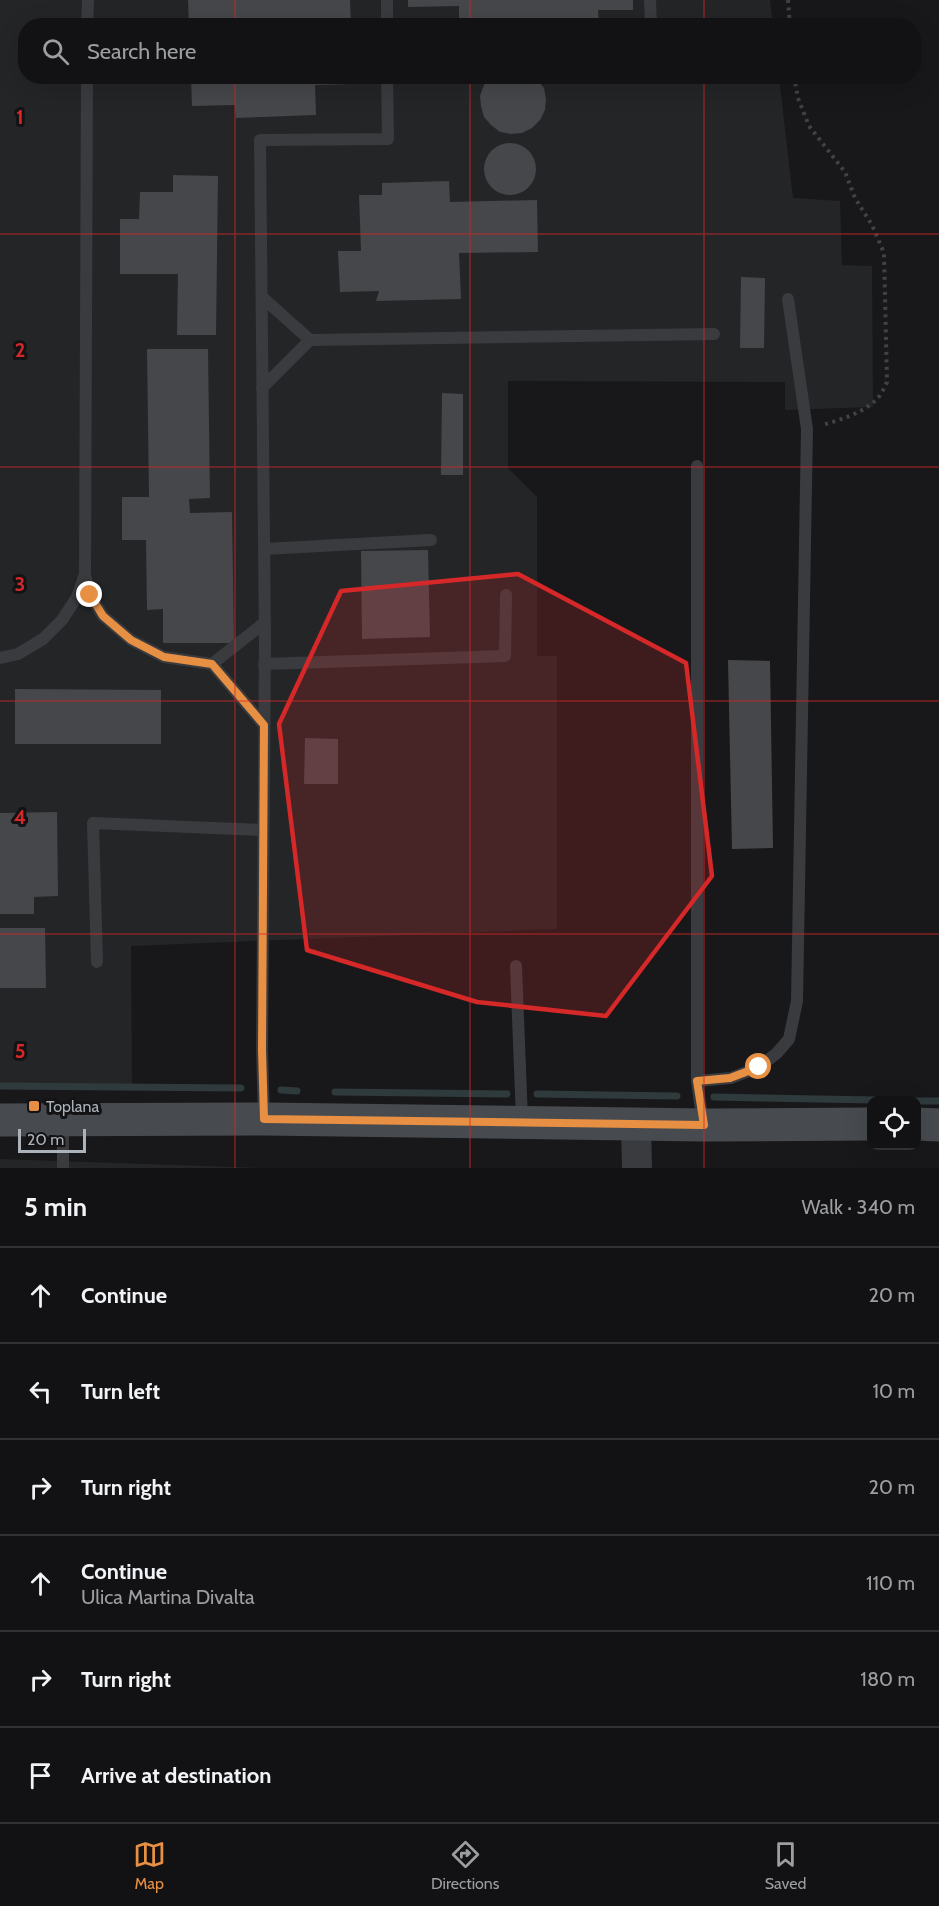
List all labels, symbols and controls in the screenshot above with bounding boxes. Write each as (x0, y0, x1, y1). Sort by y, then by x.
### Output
search box (18, 18, 921, 84)
icon: search (39, 35, 72, 68)
text: Search here (87, 38, 196, 65)
text: 1 (16, 105, 24, 129)
text: 2 (15, 338, 25, 362)
text: 3 (15, 572, 25, 596)
route end (76, 581, 102, 607)
text: 4 (14, 805, 26, 829)
text: 5 (15, 1039, 25, 1063)
route start (745, 1053, 771, 1079)
map controls (867, 1096, 921, 1150)
button: locate (867, 1096, 921, 1150)
place label: Toplana (46, 1097, 99, 1116)
marker: Toplana (27, 1099, 41, 1113)
scale bar (18, 1126, 86, 1154)
text: 20 m (27, 1130, 64, 1149)
text: 5 min (24, 1191, 87, 1223)
text: Walk · 340 m (801, 1195, 915, 1219)
icon: ahead (24, 1279, 57, 1312)
text: Continue (81, 1282, 167, 1309)
text: 20 m (869, 1283, 915, 1307)
icon: left (24, 1375, 57, 1408)
text: Turn left (81, 1378, 160, 1405)
text: 10 m (872, 1379, 915, 1403)
icon: right (24, 1471, 57, 1504)
text: Turn right (81, 1474, 171, 1501)
text: 20 m (869, 1475, 915, 1499)
text: Continue (81, 1558, 167, 1585)
icon: ahead (24, 1567, 57, 1600)
text: 110 m (866, 1571, 915, 1595)
text: Ulica Martina Divalta (81, 1585, 255, 1609)
icon: right (24, 1663, 57, 1696)
text: Turn right (81, 1666, 171, 1693)
text: 180 m (860, 1667, 915, 1691)
icon: arrive (24, 1759, 57, 1792)
text: Arrive at destination (81, 1762, 271, 1789)
tab: Map (133, 1838, 166, 1893)
tab: Directions (431, 1838, 499, 1893)
tab: Saved (765, 1838, 806, 1893)

